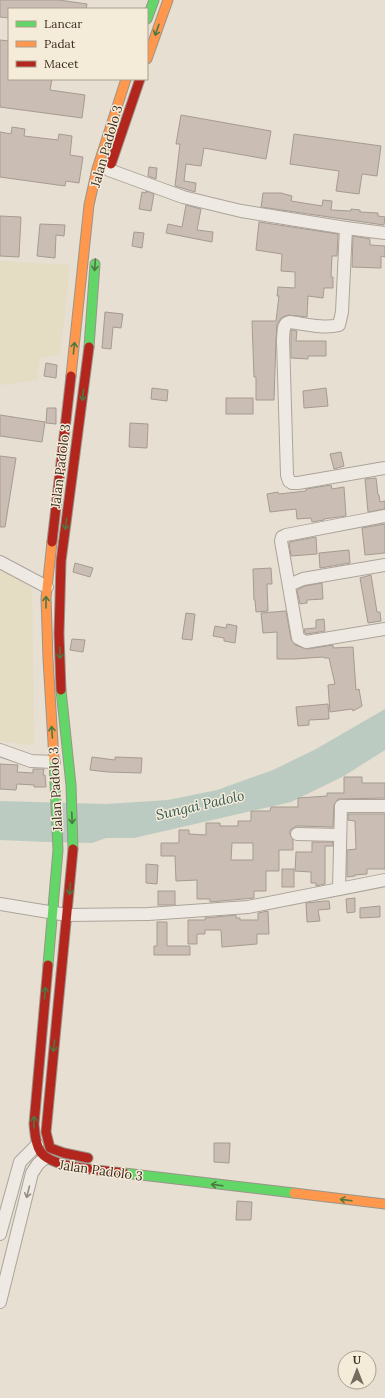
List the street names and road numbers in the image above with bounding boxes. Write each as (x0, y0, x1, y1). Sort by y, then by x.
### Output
street label: Jalan Padolo 3 (86, 103, 126, 190)
street label: Jalan Padolo 3 (47, 423, 74, 510)
street label: Jalan Padolo 3 (45, 746, 66, 833)
street label: Jalan Padolo 3 (57, 1156, 144, 1185)

